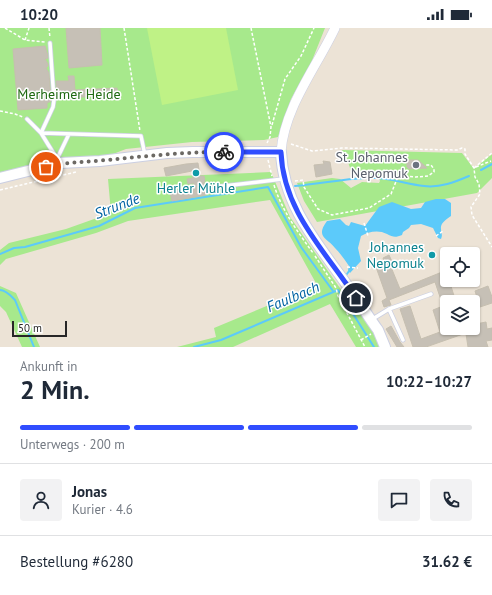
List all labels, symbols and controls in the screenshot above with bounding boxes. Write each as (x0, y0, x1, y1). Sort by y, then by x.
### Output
text: 10:20 (20, 5, 58, 24)
park label: Merheimer Heide (17, 85, 121, 103)
courier (204, 132, 244, 172)
icon: bike (213, 141, 235, 163)
place label: St. Johannes Nepomuk (335, 148, 408, 182)
pin (29, 150, 63, 184)
icon: bag (35, 156, 57, 178)
marker: St. Johannes Nepomuk (411, 160, 421, 170)
marker: Herler Mühle (191, 168, 201, 178)
place label: Herler Mühle (157, 179, 235, 197)
water label: Strunde (91, 188, 142, 223)
place label: Johannes Nepomuk (367, 238, 424, 272)
map controls (440, 247, 480, 335)
button: locate (440, 247, 480, 287)
marker: Johannes Nepomuk (427, 250, 437, 260)
water label: Faulbach (263, 277, 322, 316)
pin (339, 281, 373, 315)
icon: home (345, 287, 367, 309)
button: layers (440, 295, 480, 335)
scale bar (12, 319, 67, 338)
text: 50 m (18, 321, 42, 335)
text: Ankunft in (20, 358, 77, 375)
text: 10:22–10:27 (386, 372, 472, 391)
text: 2 Min. (20, 373, 90, 406)
text: Unterwegs · 200 m (20, 436, 125, 453)
button: person (20, 479, 62, 521)
button: chat (378, 479, 420, 521)
button: phone (430, 479, 472, 521)
text: Jonas (72, 482, 107, 501)
text: Kurier · 4.6 (72, 501, 133, 518)
text: Bestellung #6280 (20, 552, 133, 571)
text: 31.62 € (422, 552, 472, 571)

